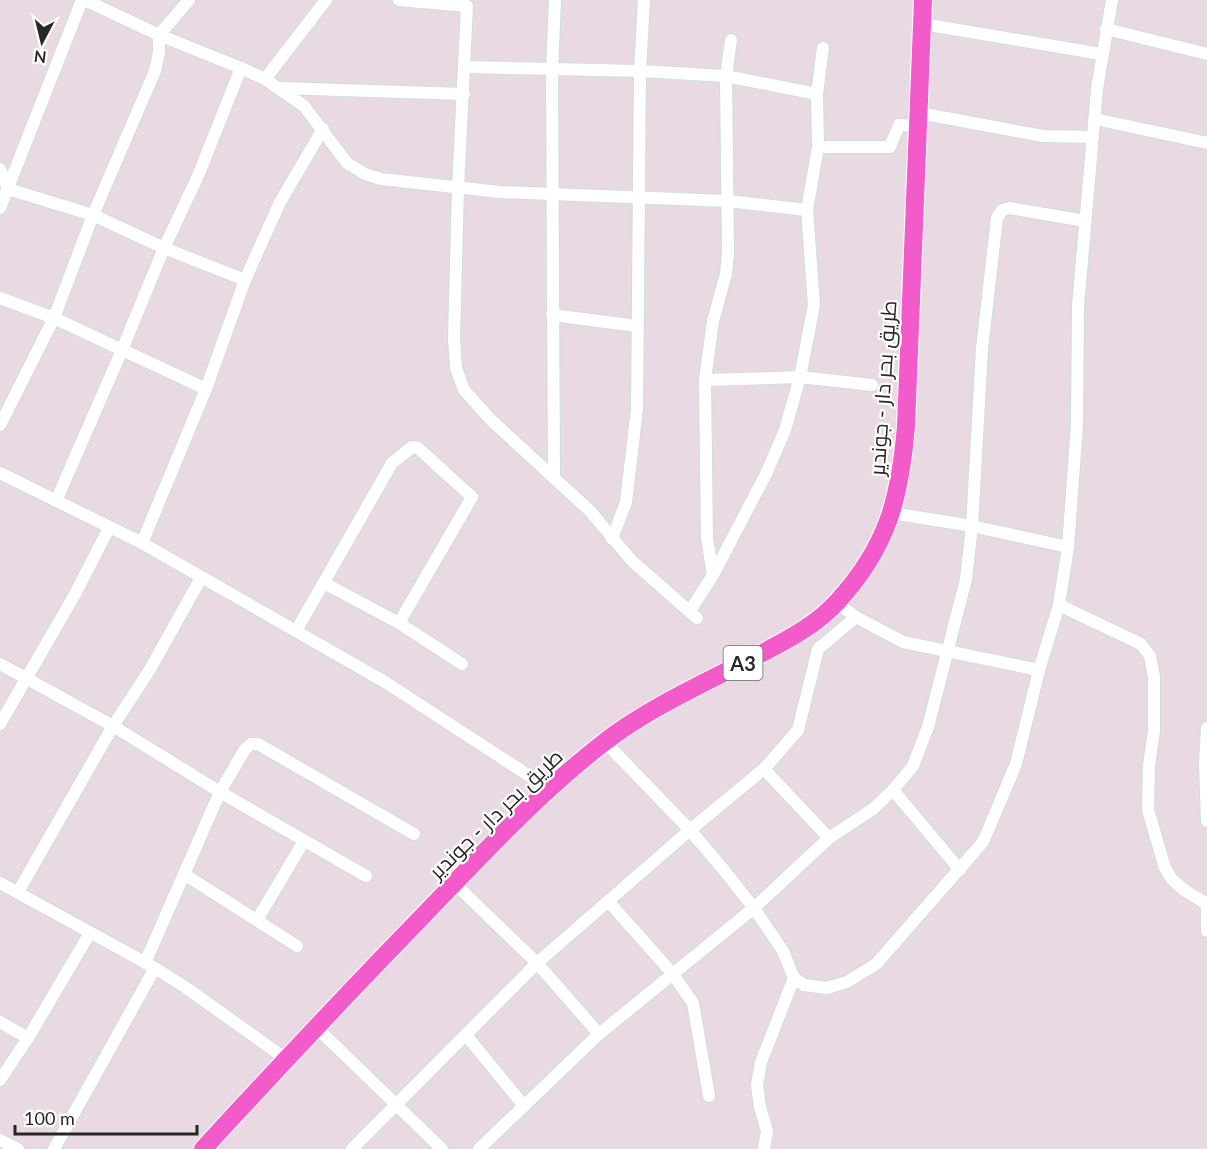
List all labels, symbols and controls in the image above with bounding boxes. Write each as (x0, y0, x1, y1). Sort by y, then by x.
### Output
north arrow (12, 12, 72, 72)
text: N (33, 47, 47, 68)
street label: طريق بحر دار - جوندير (863, 299, 903, 478)
road number: A3 (724, 646, 762, 680)
street label: طريق بحر دار - جوندير (422, 743, 568, 885)
scale bar (15, 1098, 196, 1136)
text: 100 m (24, 1107, 75, 1129)

